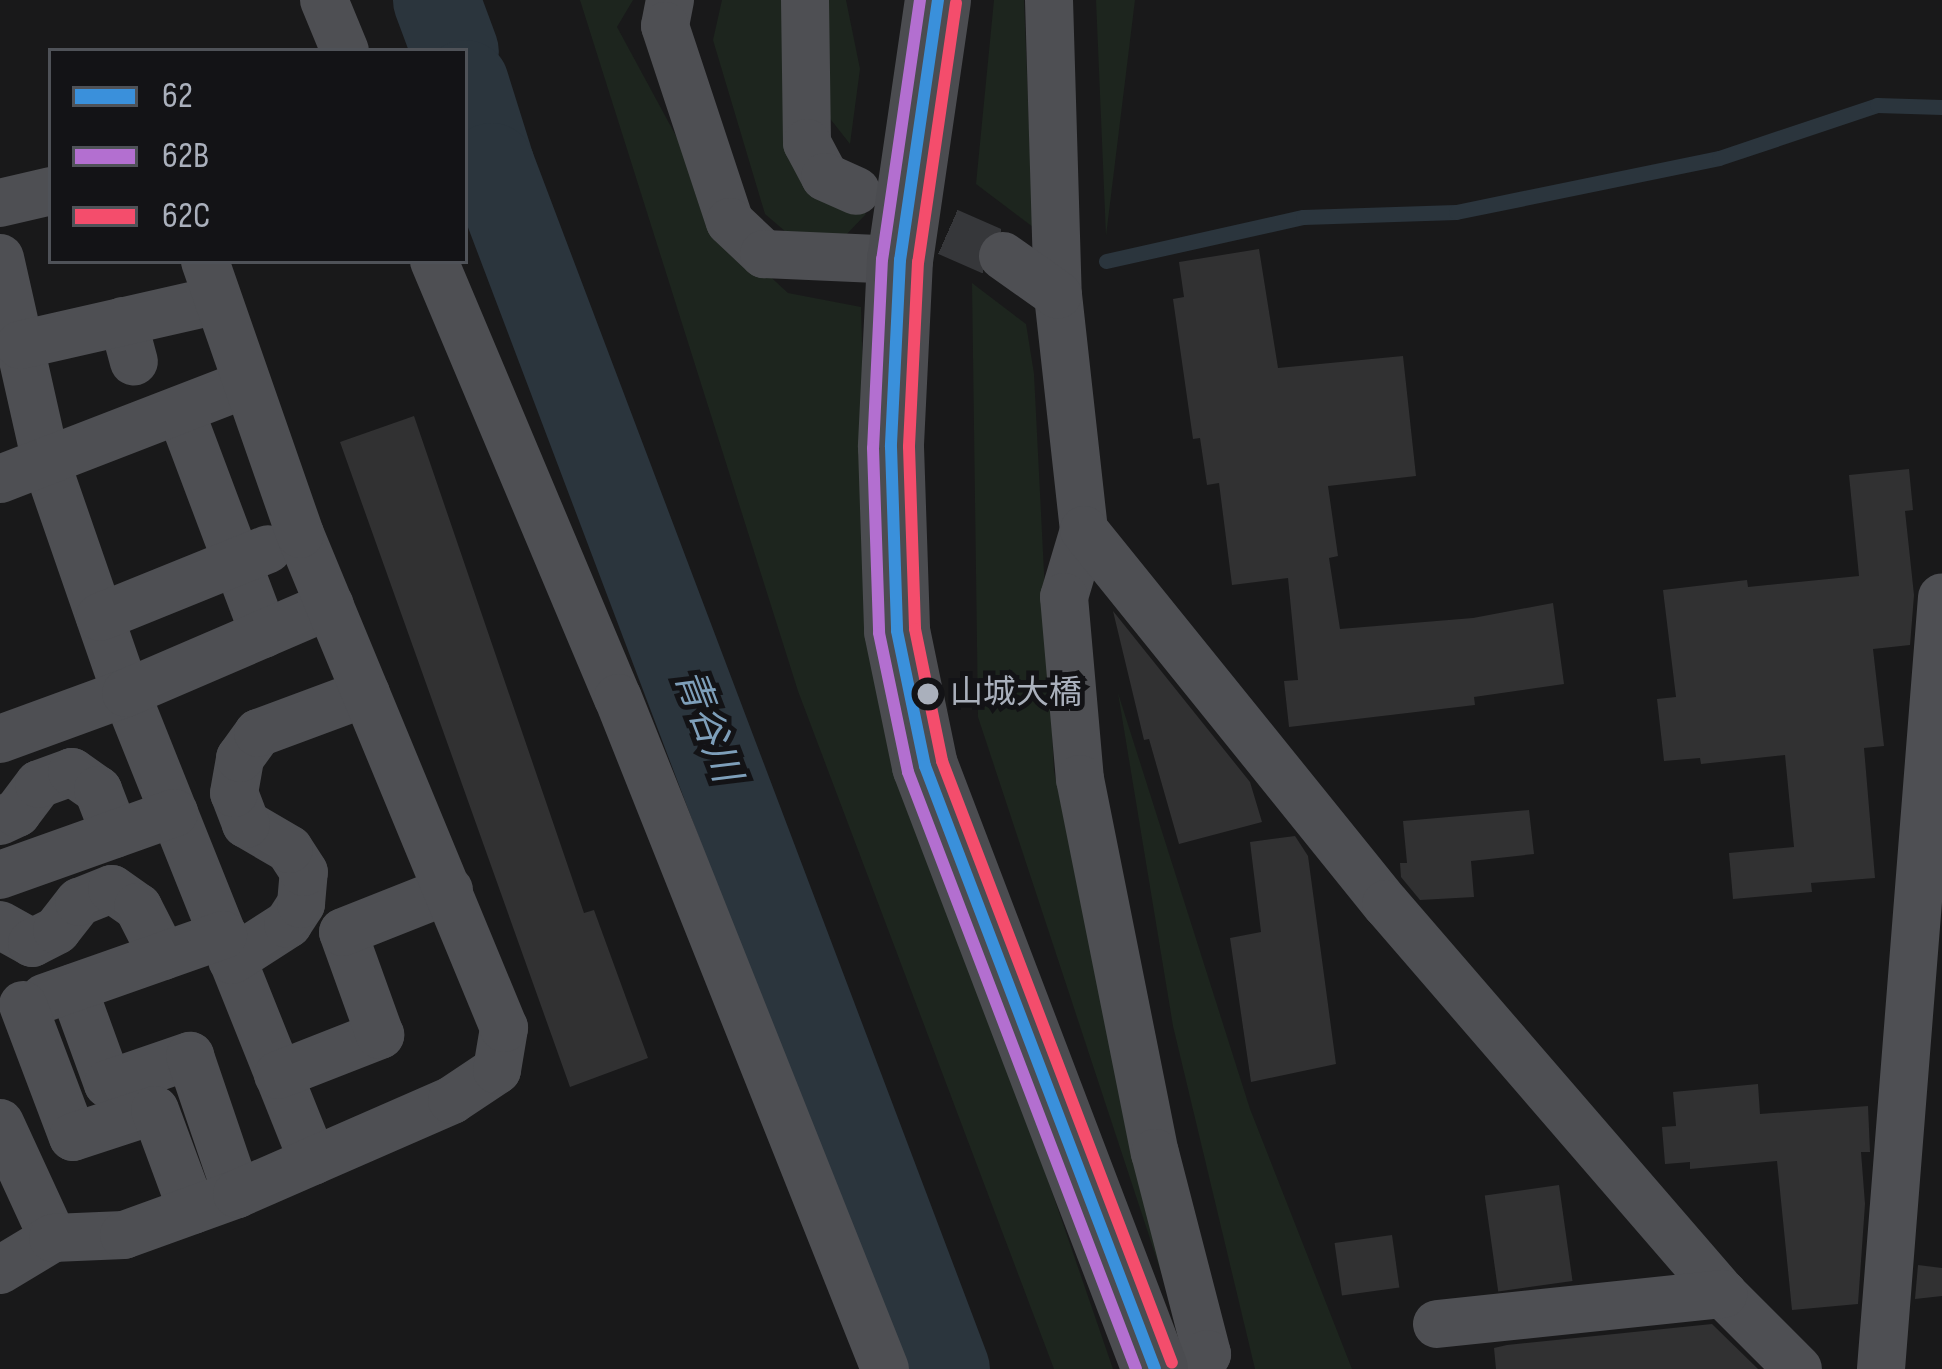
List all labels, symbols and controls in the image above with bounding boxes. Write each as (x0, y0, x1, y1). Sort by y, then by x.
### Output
legend (48, 48, 468, 264)
text: 62 (162, 75, 193, 118)
text: 62B (162, 135, 209, 178)
text: 62C (162, 195, 210, 238)
water label: 青谷川 (663, 663, 749, 789)
place label: 山城大橋 (950, 674, 1082, 714)
marker: 山城大橋 (917, 683, 939, 705)

